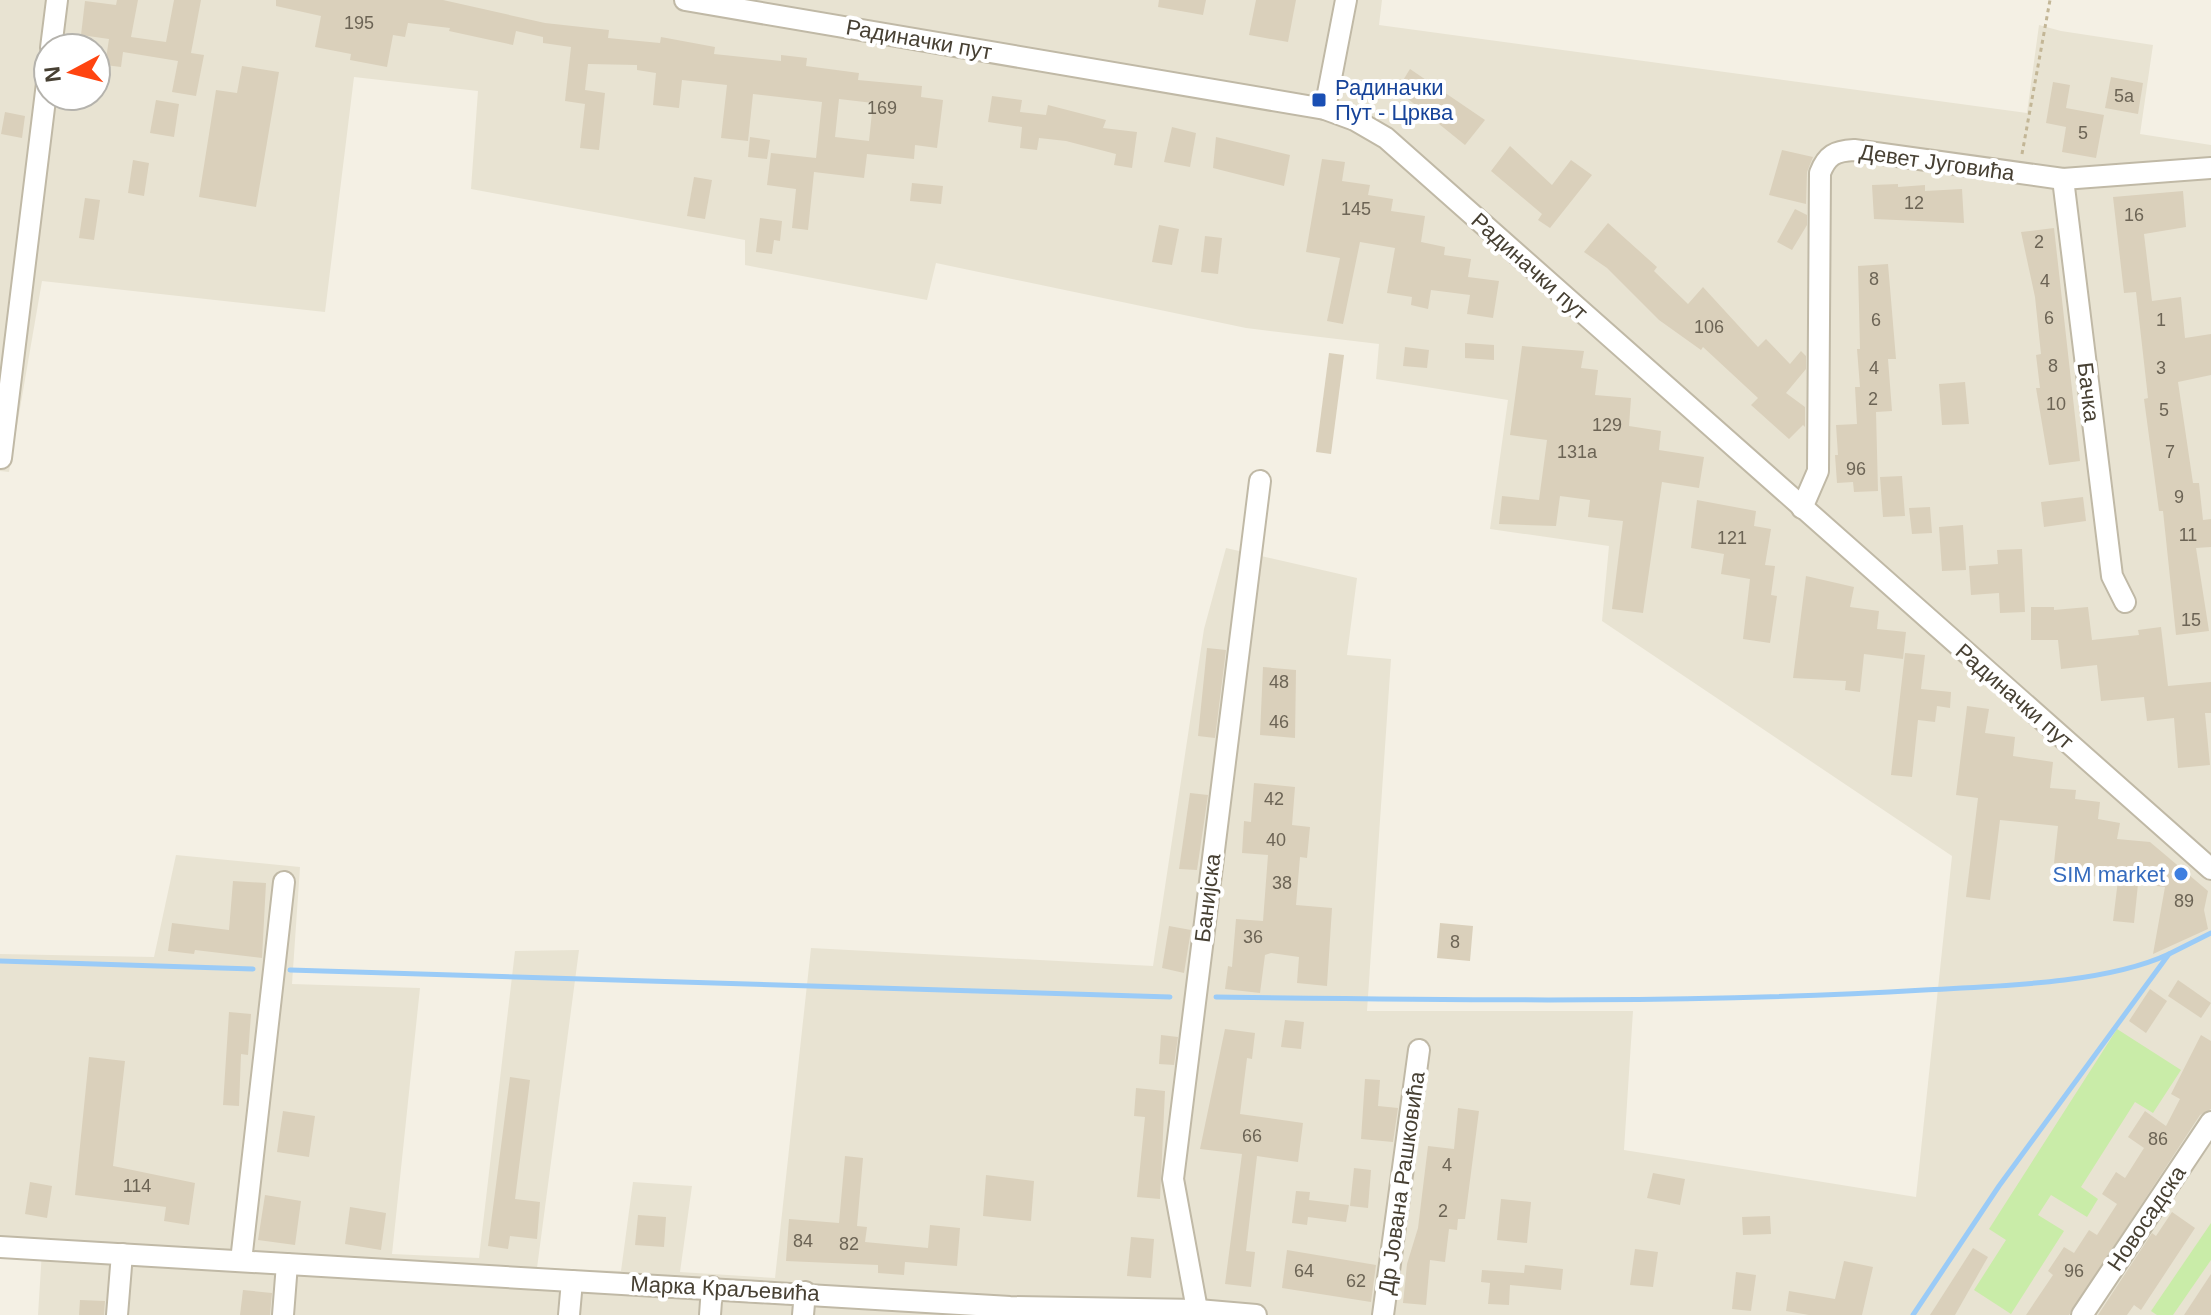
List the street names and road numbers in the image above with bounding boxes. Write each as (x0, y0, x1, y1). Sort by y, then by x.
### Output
street label: Радиначки пут (844, 14, 994, 65)
street label: Девет Југовића (1858, 139, 2017, 186)
street label: Радиначки пут (1466, 208, 1593, 325)
street label: Бачка (2072, 361, 2105, 424)
street label: Радиначки пут (1951, 638, 2079, 754)
street label: Банијска (1190, 851, 1225, 944)
street label: Др Јована Рашковића (1373, 1069, 1430, 1296)
street label: Новосадска (2102, 1160, 2191, 1276)
street label: Марка Краљевића (630, 1271, 821, 1306)

